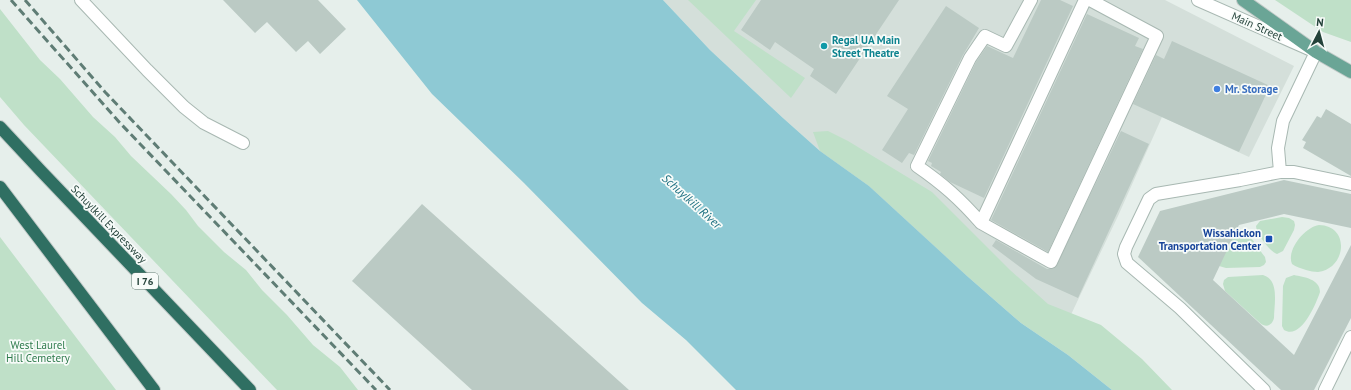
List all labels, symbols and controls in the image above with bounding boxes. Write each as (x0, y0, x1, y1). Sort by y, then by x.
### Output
street label: Main Street (1229, 9, 1285, 44)
north arrow (1299, 12, 1339, 52)
text: N (1316, 15, 1324, 29)
place label: Regal UA Main Street Theatre (832, 33, 900, 60)
marker: Regal UA Main Street Theatre (819, 41, 829, 51)
place label: Mr. Storage (1225, 82, 1278, 96)
marker: Mr. Storage (1212, 84, 1222, 94)
water label: Schuylkill River (659, 170, 726, 232)
street label: Schuylkill Expressway (68, 182, 151, 267)
place label: Wissahickon Transportation Center (1159, 226, 1261, 253)
marker: Wissahickon Transportation Center (1264, 234, 1274, 244)
road number: I 76 (132, 273, 158, 289)
park label: West Laurel Hill Cemetery (6, 338, 71, 365)

